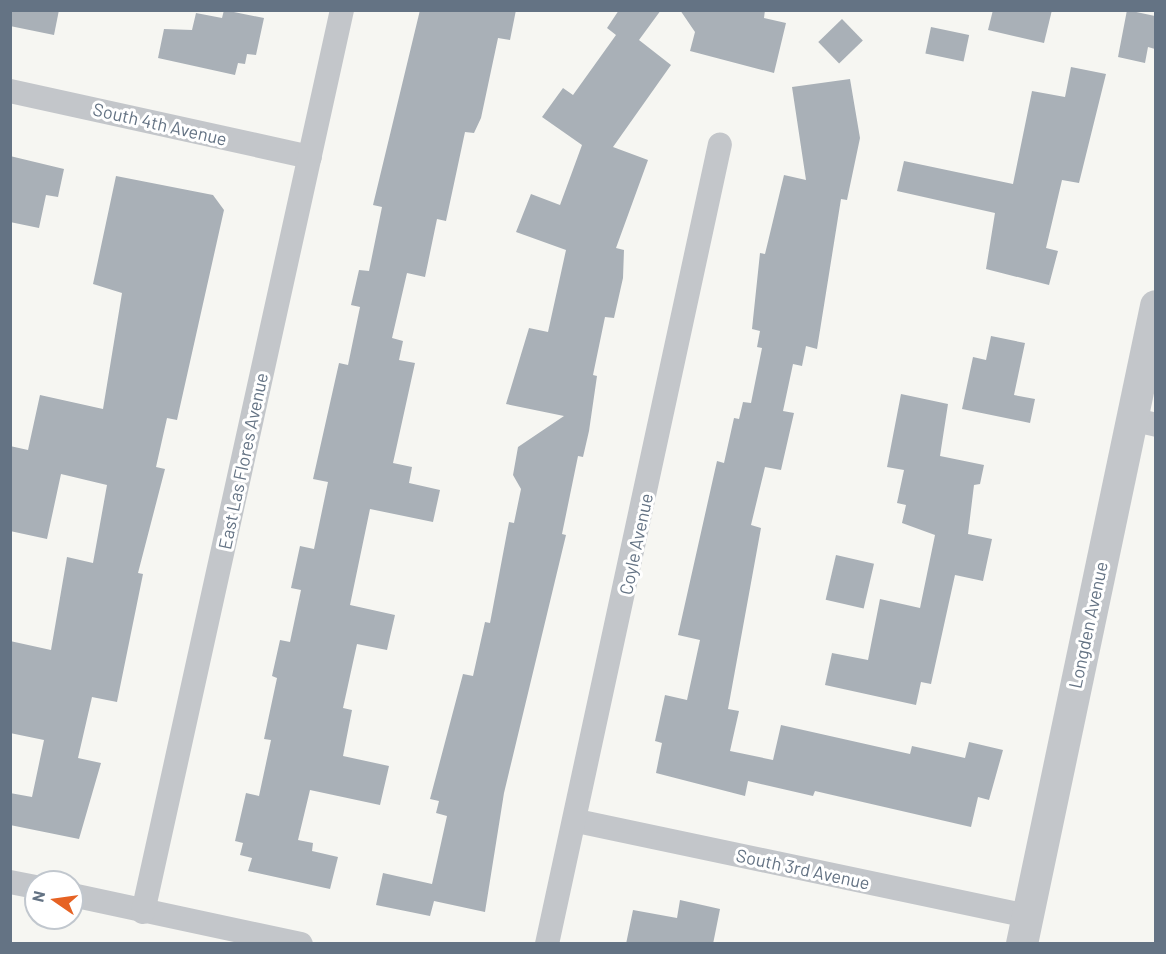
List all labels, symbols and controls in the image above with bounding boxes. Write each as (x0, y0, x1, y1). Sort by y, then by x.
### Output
street label: South 4th Avenue (91, 98, 229, 150)
street label: East Las Flores Avenue (214, 371, 272, 551)
street label: Coyle Avenue (615, 491, 657, 597)
street label: Longden Avenue (1064, 560, 1112, 690)
street label: South 3rd Avenue (734, 844, 872, 894)
north arrow (24, 870, 84, 930)
text: N (27, 889, 48, 904)

